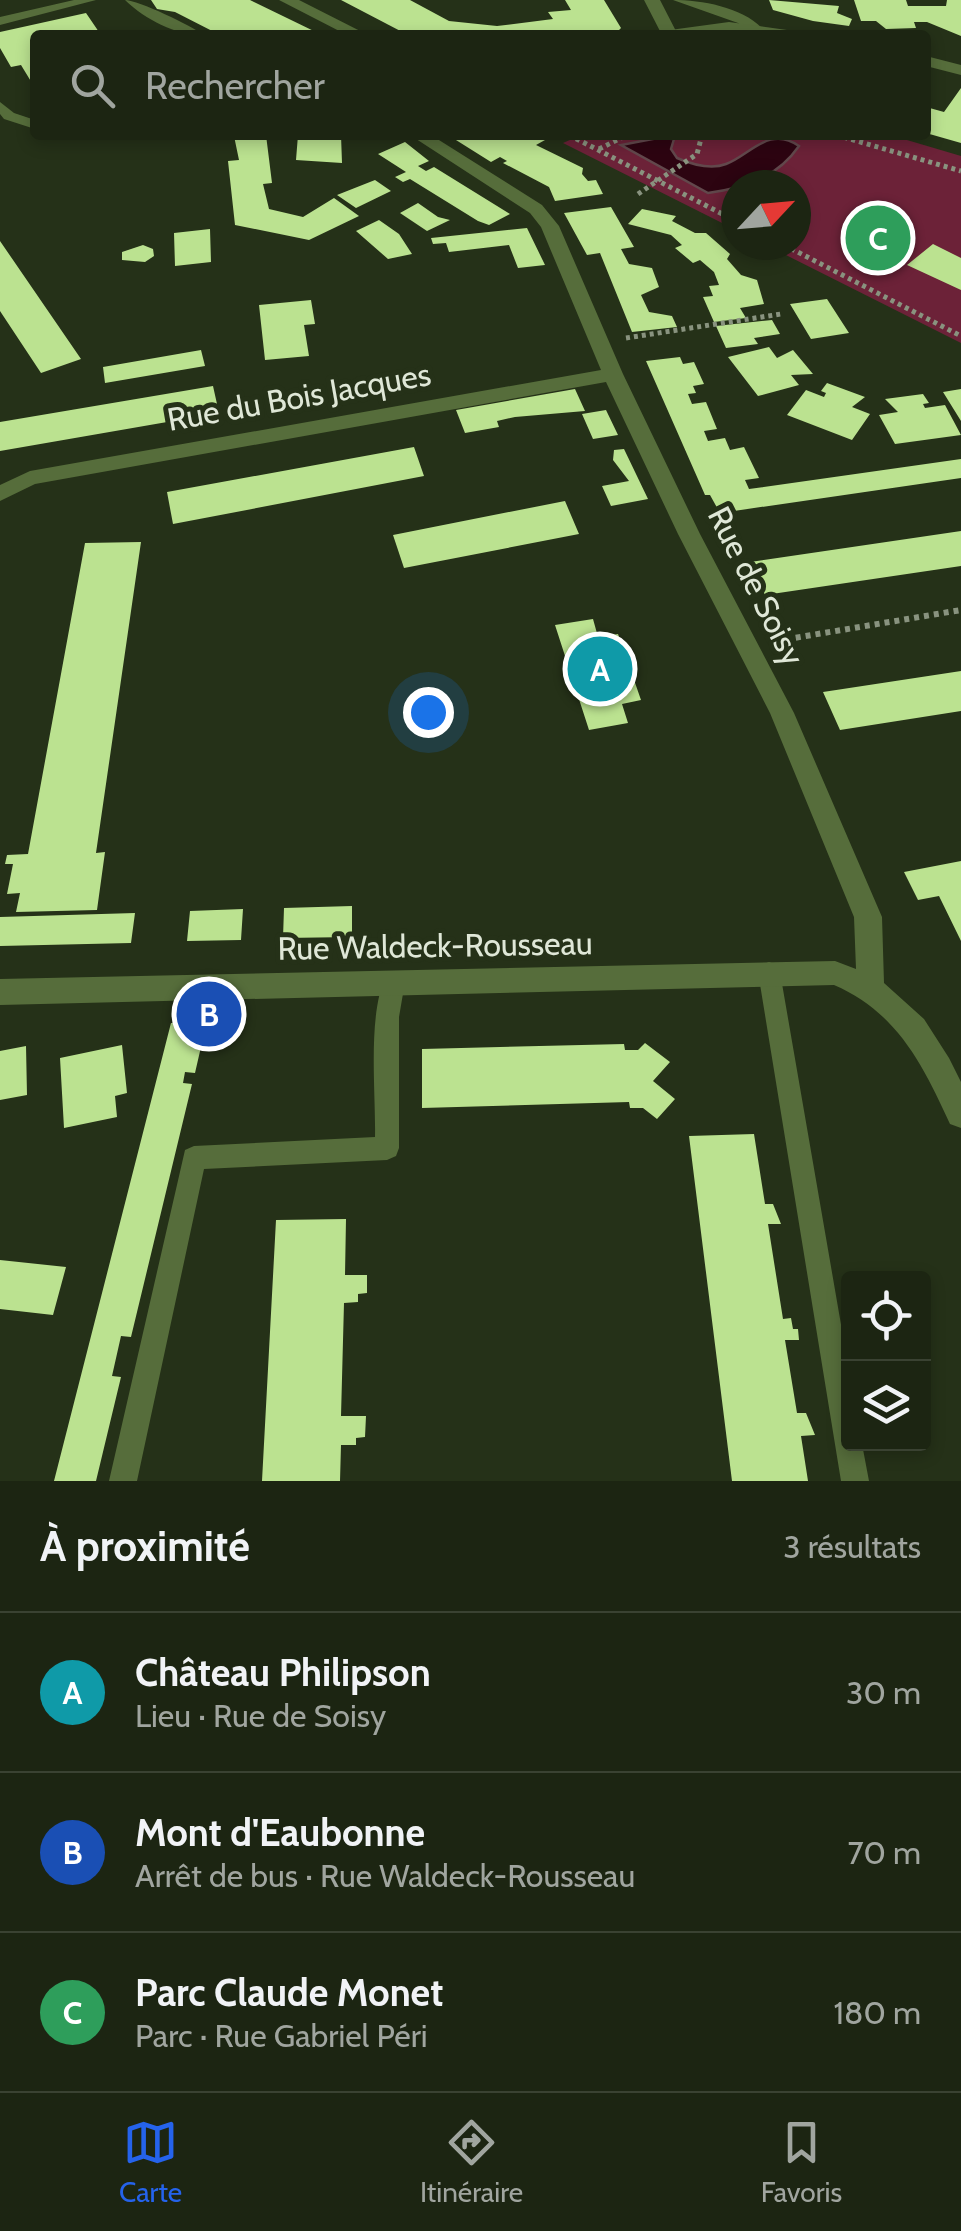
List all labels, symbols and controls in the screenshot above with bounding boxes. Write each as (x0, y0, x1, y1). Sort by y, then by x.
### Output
search box (30, 30, 931, 140)
icon: search (65, 58, 120, 113)
text: Rechercher (145, 62, 325, 109)
north arrow (721, 170, 811, 260)
pin: C (846, 200, 910, 276)
street label: Rue du Bois Jacques (164, 354, 434, 439)
street label: Rue de Soisy (700, 500, 813, 672)
pin: A (568, 632, 632, 706)
your location (403, 687, 454, 738)
street label: Rue Waldeck-Rousseau (277, 923, 593, 968)
pin: B (176, 976, 242, 1052)
map controls (841, 1271, 931, 1451)
button: locate (841, 1271, 931, 1361)
button: layers (841, 1361, 931, 1451)
text: À proximité (40, 1520, 250, 1572)
text: 3 résultats (783, 1527, 921, 1566)
text: Château Philipson (135, 1649, 431, 1696)
text: A (62, 1673, 83, 1712)
text: 30 m (846, 1673, 921, 1712)
text: Lieu · Rue de Soisy (135, 1696, 386, 1735)
text: Mont d'Eaubonne (135, 1809, 425, 1856)
text: B (62, 1833, 83, 1872)
text: 70 m (848, 1833, 921, 1872)
text: Arrêt de bus · Rue Waldeck-Rousseau (135, 1856, 635, 1895)
text: Parc Claude Monet (135, 1969, 443, 2016)
text: C (63, 1993, 82, 2032)
text: 180 m (834, 1993, 921, 2032)
text: Parc · Rue Gabriel Péri (135, 2016, 428, 2055)
tab: Carte (119, 2115, 182, 2209)
tab: Itinéraire (420, 2115, 523, 2209)
tab: Favoris (761, 2115, 842, 2209)

